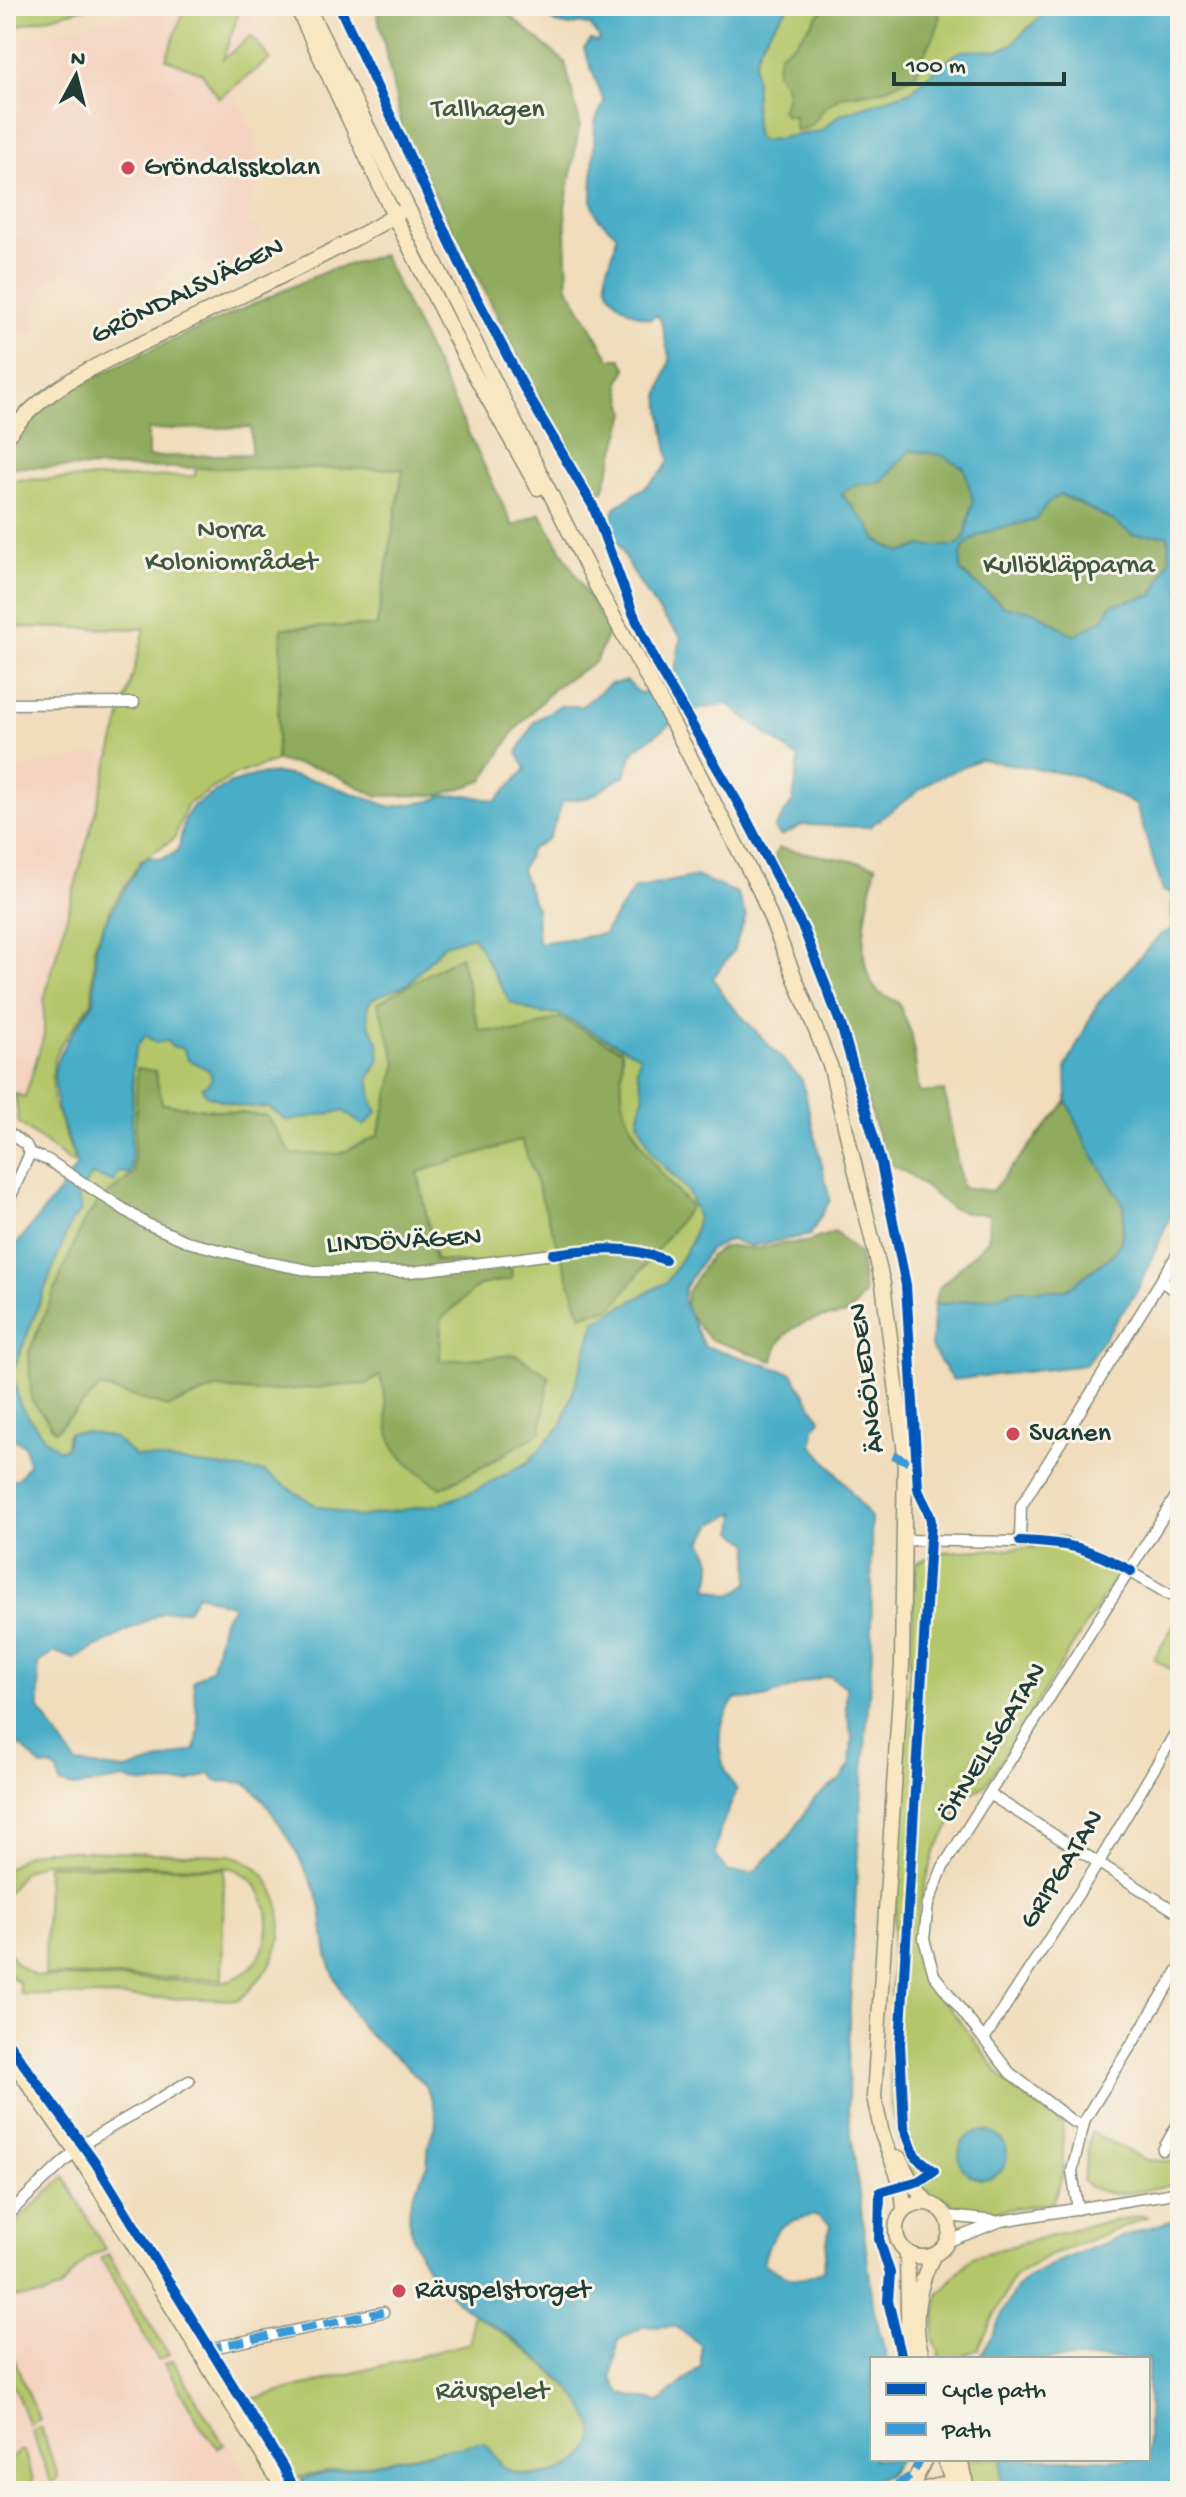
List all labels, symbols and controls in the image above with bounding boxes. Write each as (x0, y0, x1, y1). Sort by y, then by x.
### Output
north arrow (36, 36, 116, 116)
scale bar (894, 36, 1064, 86)
text: N (69, 46, 87, 74)
text: 100 m (905, 53, 966, 82)
park label: Tallhagen (430, 94, 545, 127)
place label: Gröndalsskolan (144, 152, 321, 185)
marker: Gröndalsskolan (119, 159, 137, 177)
street label: GRÖNDALSVÄGEN (86, 231, 290, 353)
park label: Norra Koloniområdet (145, 515, 320, 580)
park label: Kullökläpparna (983, 550, 1156, 583)
street label: LINDÖVÄGEN (325, 1221, 483, 1263)
street label: ÄNGÖLEDEN (842, 1301, 894, 1455)
place label: Svanen (1029, 1418, 1112, 1451)
marker: Svanen (1004, 1425, 1022, 1443)
street label: ÖHNELLSGATAN (931, 1657, 1055, 1829)
street label: GRIPGATAN (1013, 1804, 1113, 1936)
place label: Rävspelstorget (415, 2275, 593, 2308)
marker: Rävspelstorget (390, 2282, 408, 2300)
legend (870, 2357, 1150, 2461)
park label: Rävspelet (435, 2376, 551, 2409)
text: Cycle path (942, 2378, 1046, 2407)
text: Path (941, 2418, 991, 2447)

